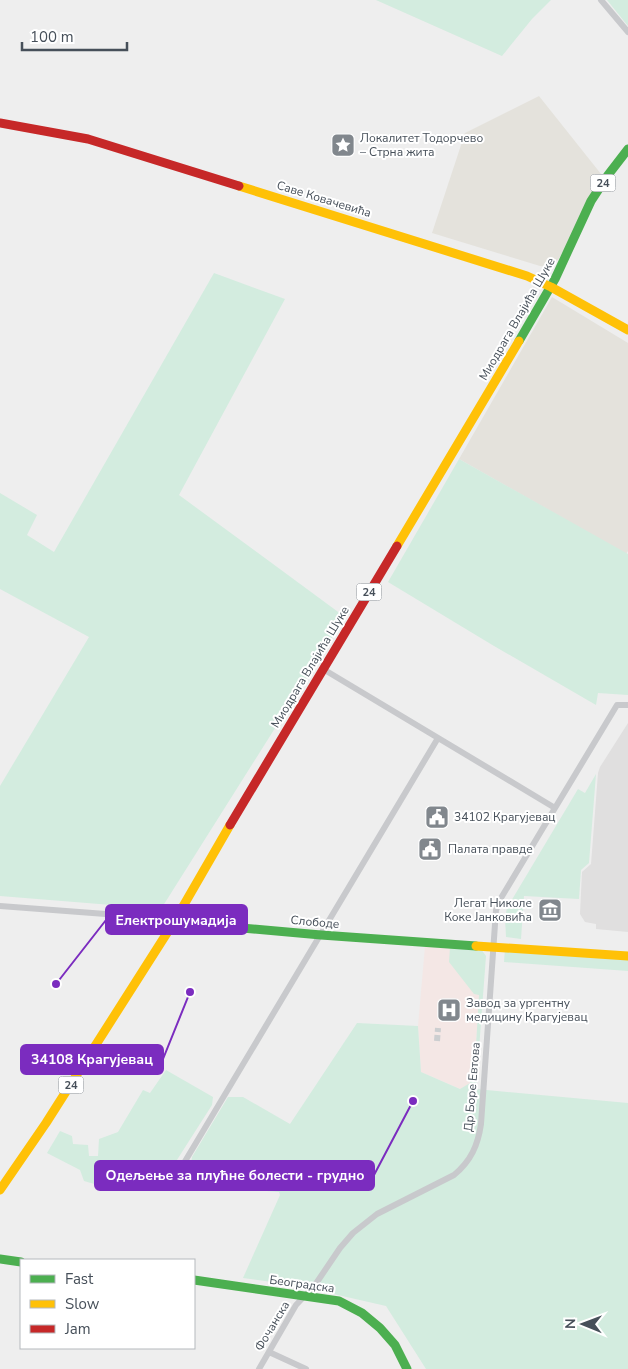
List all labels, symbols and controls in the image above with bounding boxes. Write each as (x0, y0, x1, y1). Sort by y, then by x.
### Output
scale bar (22, 20, 128, 52)
text: 100 m (30, 27, 74, 47)
place label: Локалитет Тодорчево – Стрна жита (360, 130, 483, 160)
place icon: Локалитет Тодорчево – Стрна жита (330, 132, 356, 158)
road number: 24 (590, 174, 616, 192)
street label: Саве Ковачевића (275, 177, 373, 221)
street label: Миодрага Влајића Шуке (475, 255, 559, 383)
road number: 24 (356, 584, 382, 600)
street label: Миодрага Влајића Шуке (267, 603, 353, 731)
public building icon: 34102 Крагујевац (424, 804, 450, 830)
place label: 34102 Крагујевац (454, 809, 556, 825)
public building icon: Палата правде (417, 836, 443, 862)
place label: Палата правде (448, 841, 533, 857)
place label: Легат Николе Коке Јанковића (444, 895, 532, 925)
museum icon: Легат Николе Коке Јанковића (537, 897, 563, 923)
callout: Електрошумадија (106, 905, 247, 934)
text: Електрошумадија (115, 911, 237, 930)
street label: Слободе (290, 912, 340, 932)
place label: Завод за ургентну медицину Крагујевац (466, 995, 588, 1025)
hospital icon: Завод за ургентну медицину Крагујевац (436, 997, 462, 1023)
street label: Др Боре Евтова (460, 1042, 484, 1132)
callout: 34108 Крагујевац (21, 1045, 163, 1074)
text: 34108 Крагујевац (31, 1050, 153, 1069)
road number: 24 (58, 1076, 84, 1094)
callout: Одељење за плућне болести - грудно (95, 1161, 374, 1190)
text: Одељење за плућне болести - грудно (106, 1166, 364, 1185)
legend (20, 1259, 195, 1349)
text: Fast (65, 1269, 94, 1289)
street label: Београдска (268, 1272, 336, 1296)
text: Slow (65, 1294, 100, 1314)
street label: Фочанска (251, 1298, 293, 1354)
north arrow (558, 1299, 608, 1349)
text: N (561, 1318, 580, 1329)
text: Jam (64, 1319, 91, 1339)

